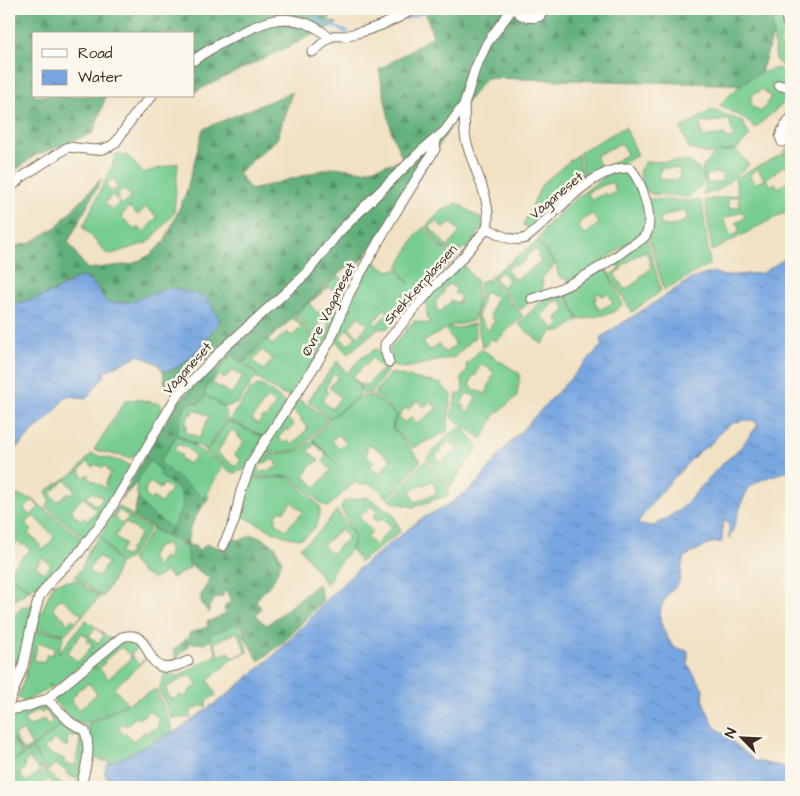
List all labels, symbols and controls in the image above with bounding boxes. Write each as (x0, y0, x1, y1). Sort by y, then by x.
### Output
legend (32, 32, 195, 98)
text: Road (78, 43, 113, 64)
text: Water (78, 67, 122, 88)
street label: Våganeset (525, 167, 588, 224)
street label: Snekkerplassen (379, 240, 462, 329)
street label: Øvre Våganeset (297, 259, 361, 360)
street label: Våganeset (159, 338, 217, 400)
north arrow (718, 714, 768, 764)
text: N (720, 725, 742, 741)

